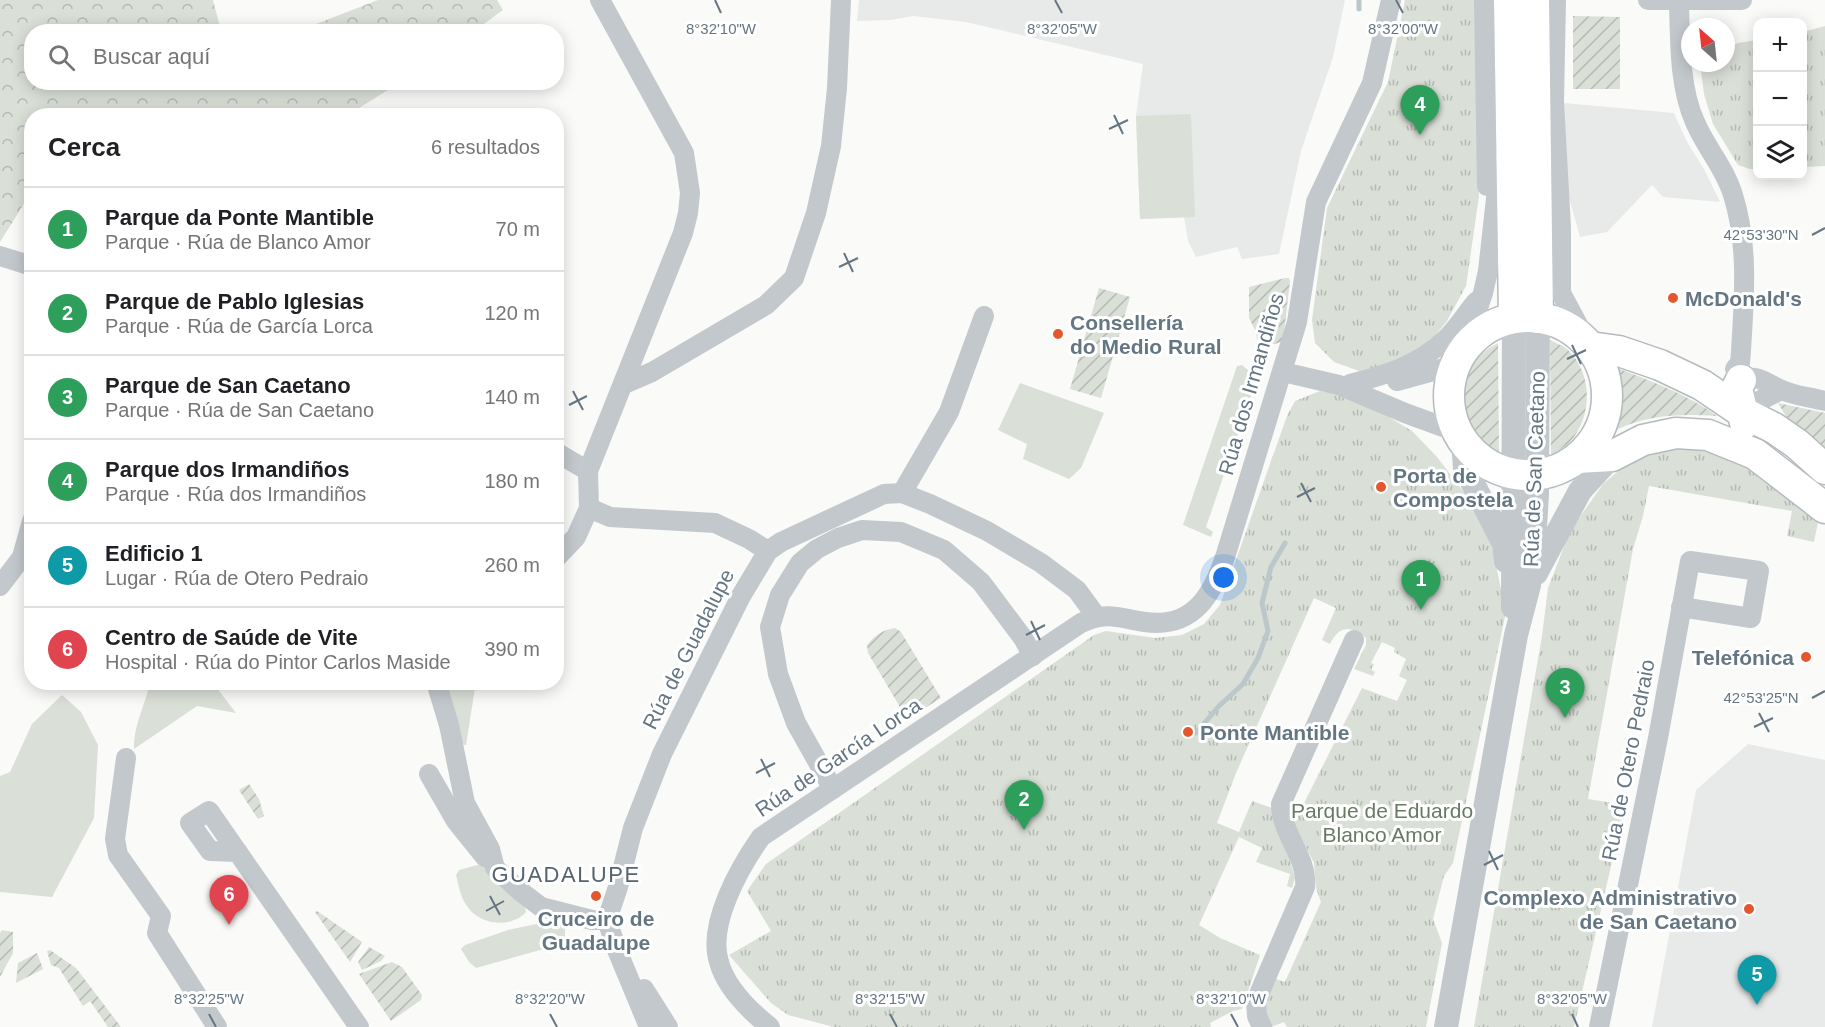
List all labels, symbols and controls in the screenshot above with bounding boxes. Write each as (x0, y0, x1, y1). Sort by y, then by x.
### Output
north arrow (1681, 18, 1735, 72)
map controls (1753, 18, 1807, 180)
button: + (1753, 18, 1807, 72)
text: 8°32'10"W (686, 20, 757, 37)
text: 8°32'05"W (1027, 20, 1098, 37)
text: 8°32'00"W (1368, 20, 1439, 37)
search box (24, 24, 564, 90)
icon: search (45, 41, 78, 74)
text: Buscar aquí (93, 44, 210, 69)
button: − (1753, 72, 1807, 126)
pin: 4 (1400, 86, 1440, 135)
button: layers (1753, 126, 1807, 180)
text: Cerca (48, 132, 120, 162)
text: 6 resultados (431, 136, 540, 158)
text: Parque da Ponte Mantible (105, 205, 374, 230)
text: 1 (62, 218, 73, 240)
text: 70 m (496, 218, 540, 240)
text: 42°53'30"N (1723, 226, 1799, 243)
text: Parque · Rúa de Blanco Amor (105, 231, 371, 253)
place label: McDonald's (1685, 287, 1802, 310)
text: Parque de Pablo Iglesias (105, 289, 364, 314)
street label: Rúa dos Irmandiños (1214, 291, 1288, 477)
marker: McDonald's (1666, 291, 1680, 305)
text: 2 (62, 302, 73, 324)
text: 120 m (484, 302, 540, 324)
place label: Consellería do Medio Rural (1070, 311, 1222, 358)
text: Parque · Rúa de García Lorca (105, 315, 373, 337)
marker: Consellería do Medio Rural (1051, 327, 1065, 341)
street label: Rúa de San Caetano (1519, 371, 1549, 567)
text: Parque de San Caetano (105, 373, 351, 398)
text: 3 (62, 386, 73, 408)
text: 140 m (484, 386, 540, 408)
text: Parque · Rúa de San Caetano (105, 399, 374, 421)
text: Parque dos Irmandiños (105, 457, 350, 482)
place label: Porta de Compostela (1393, 464, 1514, 511)
text: 4 (62, 470, 73, 492)
text: 180 m (484, 470, 540, 492)
marker: Porta de Compostela (1374, 480, 1388, 494)
text: Parque · Rúa dos Irmandiños (105, 483, 366, 505)
text: Edificio 1 (105, 541, 203, 566)
text: 5 (62, 554, 73, 576)
text: 260 m (484, 554, 540, 576)
pin: 1 (1402, 560, 1440, 610)
your location (1209, 563, 1238, 592)
street label: Rúa de Guadalupe (638, 565, 738, 733)
text: Lugar · Rúa de Otero Pedraio (105, 567, 369, 589)
text: Centro de Saúde de Vite (105, 625, 358, 650)
text: 6 (62, 638, 73, 660)
text: 390 m (484, 638, 540, 660)
place label: Telefónica (1692, 646, 1794, 669)
marker: Telefónica (1799, 650, 1813, 664)
text: Hospital · Rúa do Pintor Carlos Maside (105, 651, 451, 673)
street label: Rúa de Otero Pedraio (1597, 658, 1659, 862)
pin: 3 (1546, 668, 1584, 718)
text: 42°53'25"N (1723, 689, 1799, 706)
street label: Rúa de García Lorca (751, 693, 926, 821)
place label: Ponte Mantible (1200, 721, 1349, 744)
marker: Ponte Mantible (1181, 725, 1195, 739)
pin: 2 (1004, 780, 1044, 830)
park label: Parque de Eduardo Blanco Amor (1291, 799, 1473, 846)
district label: GUADALUPE (491, 862, 641, 887)
pin: 6 (210, 876, 248, 925)
place label: Complexo Administrativo de San Caetano (1483, 886, 1737, 933)
marker: Cruceiro de Guadalupe (589, 889, 603, 903)
marker: Complexo Administrativo de San Caetano (1742, 902, 1756, 916)
place label: Cruceiro de Guadalupe (538, 907, 654, 954)
pin: 5 (1738, 956, 1776, 1005)
text: 8°32'25"W (174, 990, 245, 1007)
text: 8°32'20"W (515, 990, 586, 1007)
text: 8°32'15"W (855, 990, 926, 1007)
text: 8°32'10"W (1196, 990, 1267, 1007)
text: 8°32'05"W (1537, 990, 1608, 1007)

